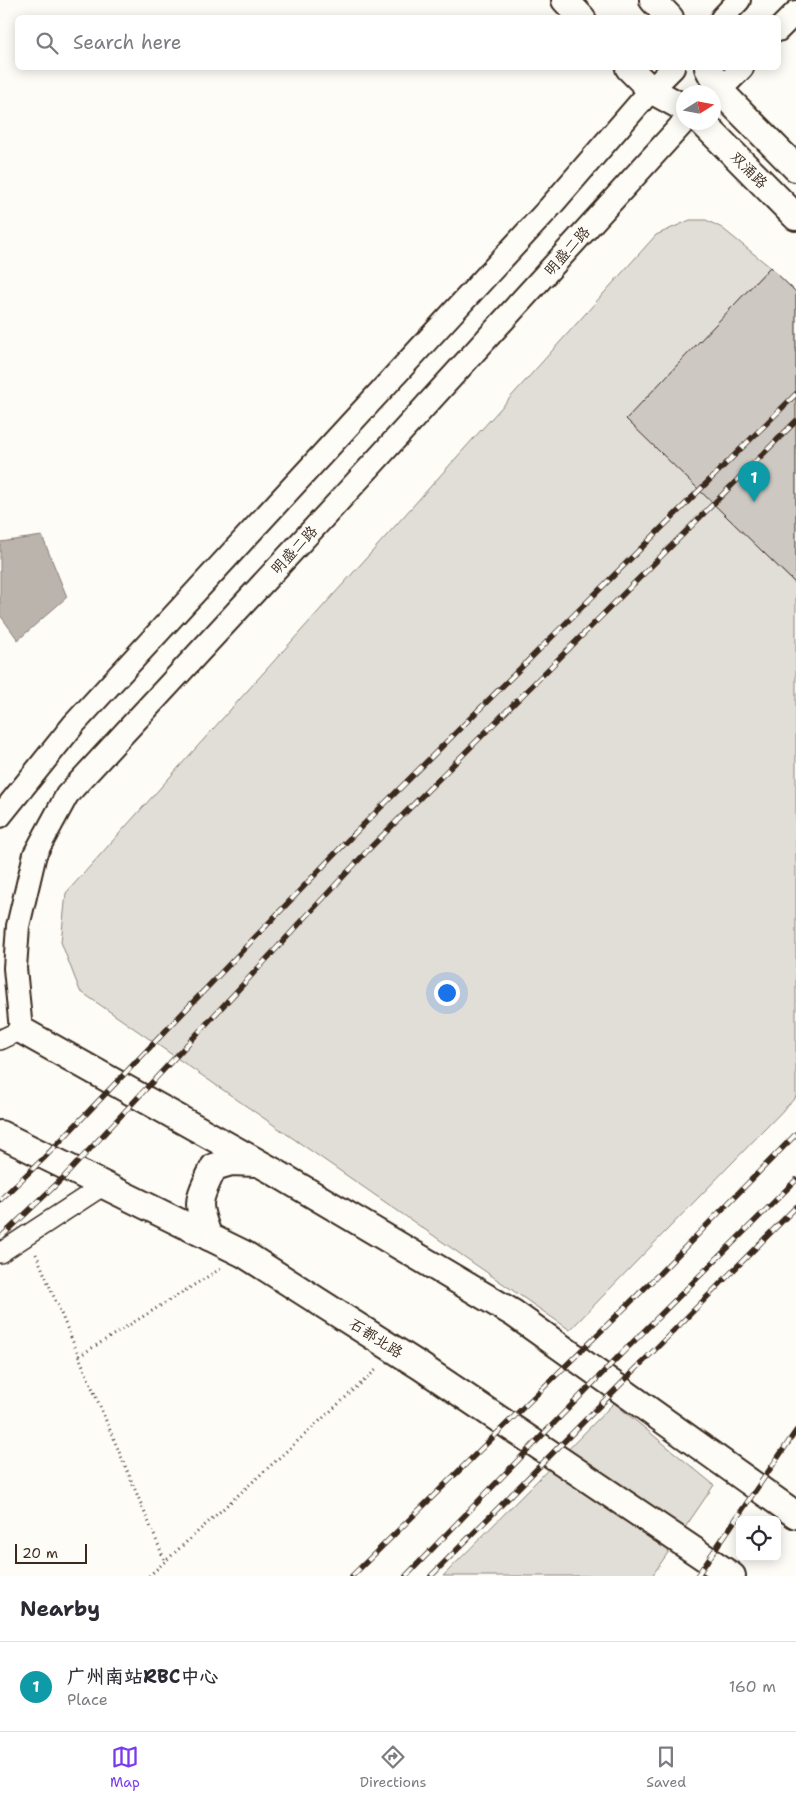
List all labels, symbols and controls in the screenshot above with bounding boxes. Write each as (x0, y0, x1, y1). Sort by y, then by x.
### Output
search box (15, 15, 781, 70)
icon: search (33, 29, 61, 57)
text: Search here (73, 30, 182, 55)
north arrow (676, 85, 721, 130)
street label: 双涌路 (726, 147, 772, 193)
street label: 明盛二路 (539, 222, 595, 280)
pin: 1 (738, 461, 770, 502)
street label: 明盛二路 (266, 521, 322, 579)
your location (434, 980, 460, 1006)
street label: 石都北路 (345, 1314, 407, 1362)
map controls (736, 1516, 781, 1561)
button: locate (736, 1516, 781, 1561)
scale bar (15, 1541, 88, 1564)
text: 20 m (22, 1544, 58, 1562)
text: Nearby (20, 1595, 100, 1623)
text: 广州南站RBC中心 (67, 1664, 219, 1689)
text: 1 (32, 1676, 40, 1697)
text: 160 m (729, 1676, 776, 1697)
text: Place (67, 1689, 108, 1710)
tab: Map (110, 1743, 140, 1791)
tab: Directions (360, 1743, 426, 1791)
tab: Saved (646, 1743, 686, 1791)

